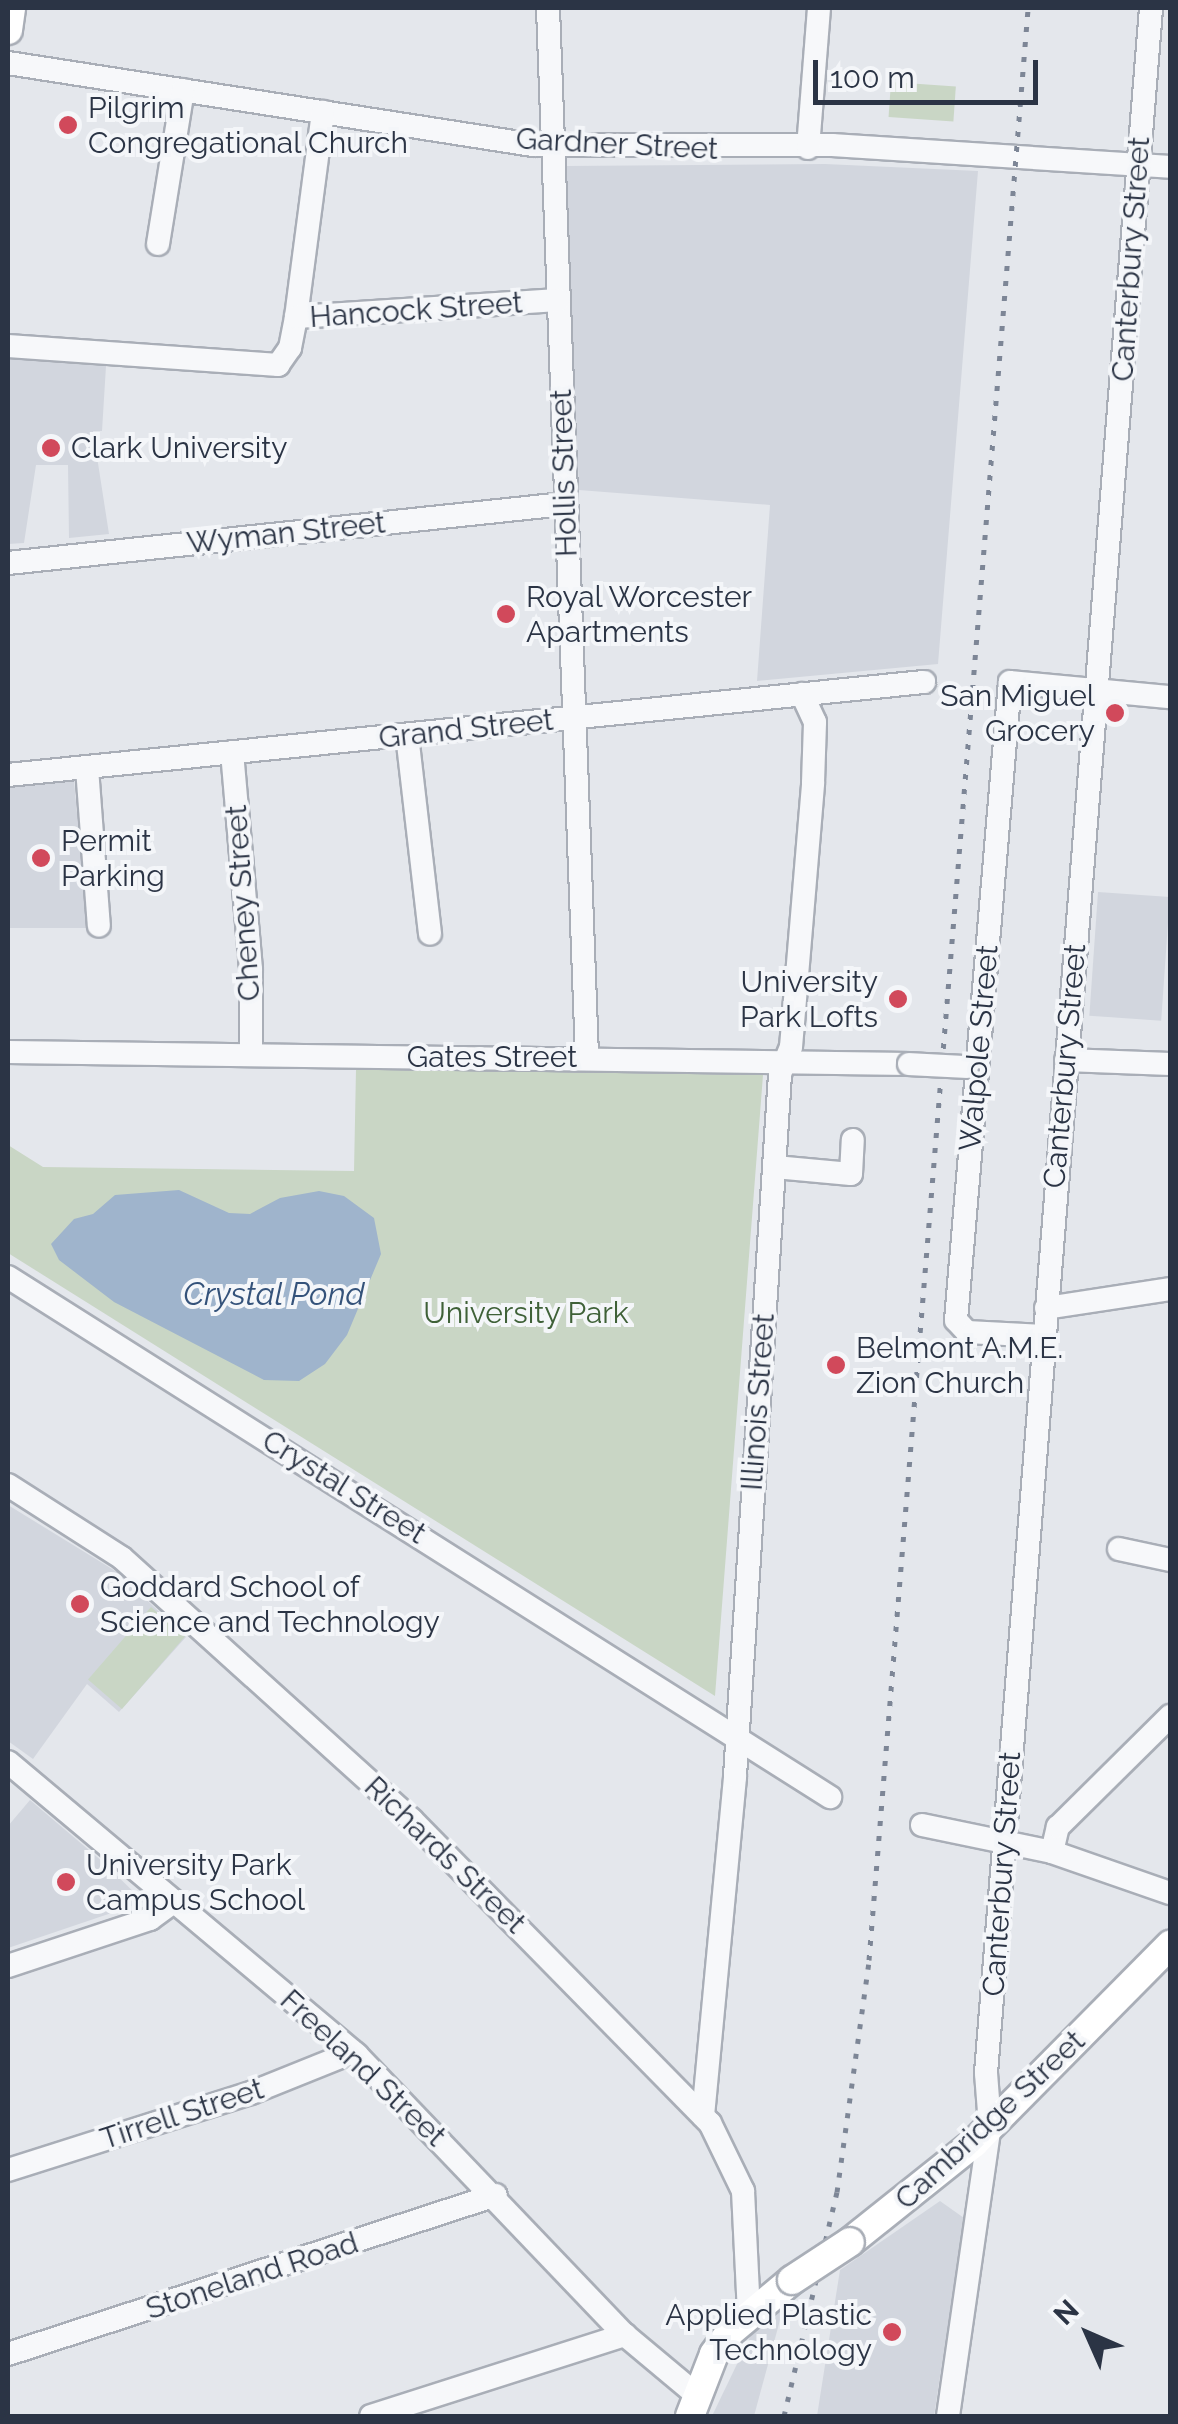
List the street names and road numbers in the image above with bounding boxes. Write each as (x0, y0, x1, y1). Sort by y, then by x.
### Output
street label: Gardner Street (515, 121, 719, 167)
street label: Canterbury Street (1104, 135, 1158, 383)
street label: Hancock Street (308, 285, 524, 335)
street label: Hollis Street (543, 388, 585, 558)
street label: Wyman Street (185, 505, 387, 561)
street label: Grand Street (377, 702, 555, 756)
street label: Cheney Street (218, 803, 268, 1003)
street label: Canterbury Street (1036, 942, 1094, 1190)
street label: Walpole Street (952, 943, 1006, 1153)
street label: Gates Street (407, 1039, 577, 1075)
street label: Illinois Street (734, 1312, 782, 1492)
street label: Crystal Street (255, 1422, 433, 1552)
street label: Canterbury Street (975, 1750, 1029, 1998)
street label: Richards Street (357, 1769, 533, 1941)
street label: Freeland Street (273, 1982, 453, 2154)
street label: Cambridge Street (888, 2023, 1092, 2217)
street label: Tirrell Street (96, 2071, 268, 2157)
street label: Stoneland Road (141, 2225, 363, 2327)

